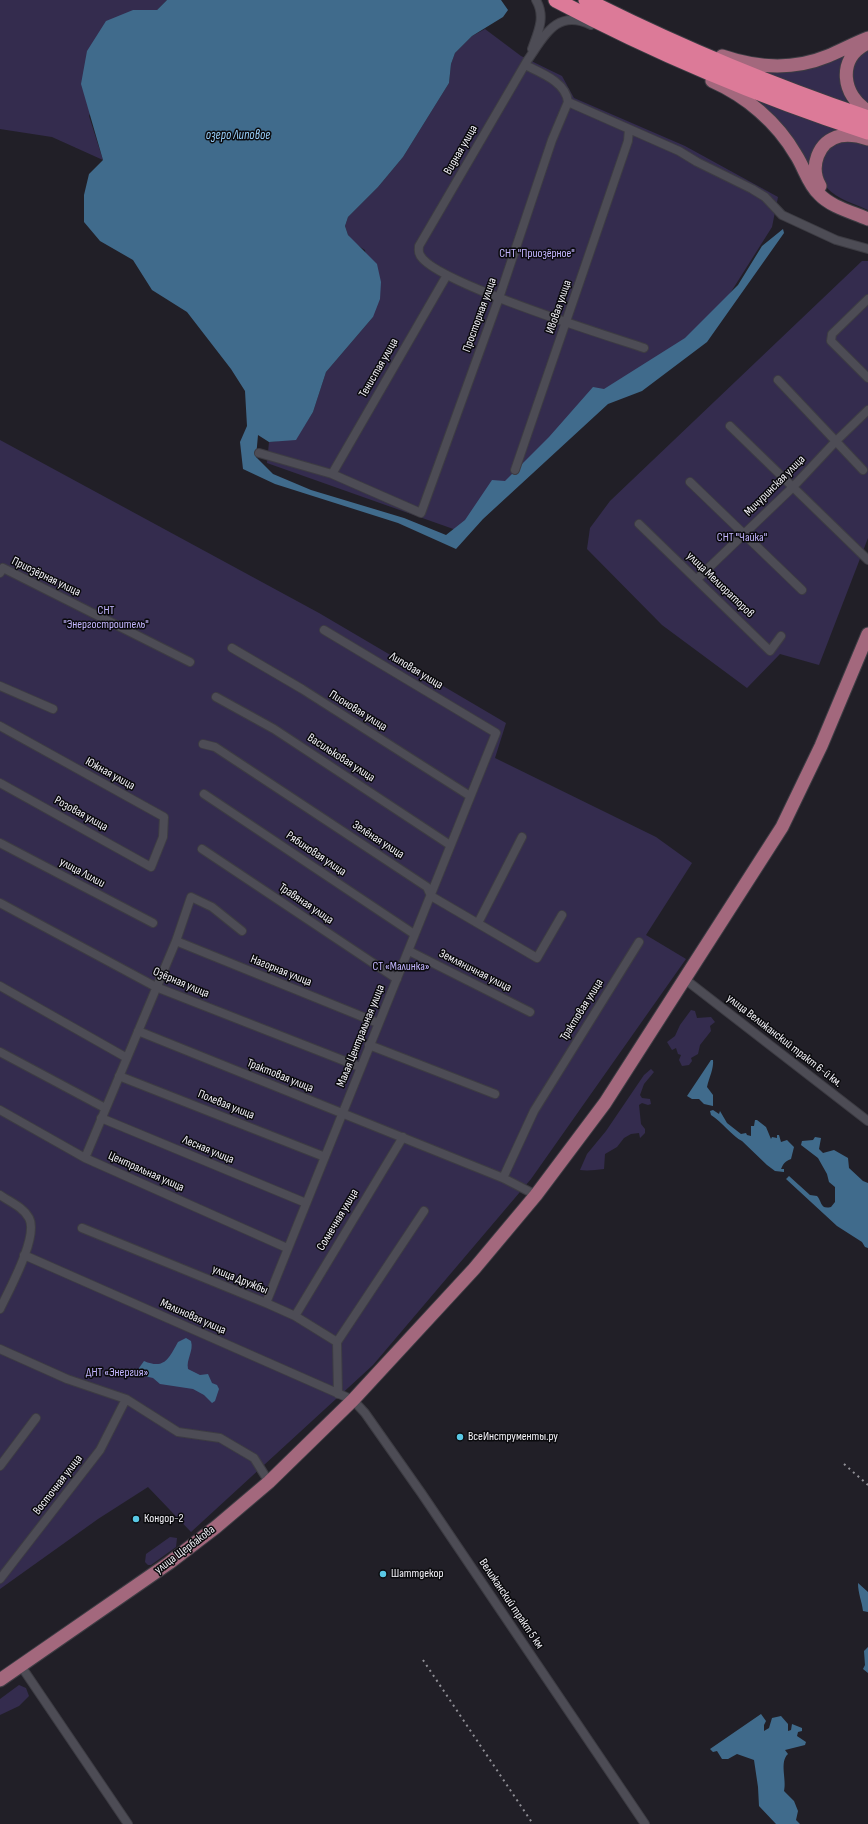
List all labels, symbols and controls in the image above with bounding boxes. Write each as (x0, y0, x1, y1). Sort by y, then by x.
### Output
street label: Видная улица (441, 123, 481, 177)
water label: озеро Липовое (206, 128, 270, 144)
park label: СНТ "Приозёрное" (499, 247, 575, 261)
street label: Просторная улица (460, 276, 500, 354)
street label: Ивовая улица (543, 278, 575, 336)
street label: Тенистая улица (356, 336, 402, 400)
street label: Мичуринская улица (741, 452, 809, 520)
park label: СНТ "Чайка" (717, 531, 767, 545)
street label: улица Мелиораторов (683, 549, 757, 621)
street label: Приозёрная улица (9, 554, 83, 600)
park label: СНТ "Энергостроитель" (63, 604, 149, 632)
street label: Липовая улица (387, 649, 445, 693)
street label: Пионовая улица (326, 687, 390, 735)
street label: Васильковая улица (304, 731, 378, 785)
street label: Южная улица (83, 755, 137, 793)
street label: Розовая улица (52, 793, 110, 835)
street label: Зелёная улица (349, 818, 407, 862)
street label: Рябиновая улица (283, 829, 349, 879)
street label: улица Лилии (57, 855, 107, 891)
street label: Травяная улица (276, 880, 336, 928)
street label: Земляничная улица (436, 947, 514, 995)
street label: Нагорная улица (248, 952, 314, 990)
park label: CТ «Малинка» (372, 960, 430, 974)
street label: Озёрная улица (151, 965, 211, 1001)
street label: Трактовая улица (557, 976, 607, 1044)
street label: Малая Центральная улица (334, 983, 388, 1089)
street label: улица Велижанский тракт 6-й км. (723, 991, 845, 1091)
street label: Трактовая улица (245, 1056, 315, 1096)
street label: Полевая улица (196, 1087, 256, 1123)
street label: Лесная улица (180, 1133, 236, 1167)
street label: Центральная улица (106, 1149, 186, 1195)
street label: Солнечная улица (314, 1187, 362, 1253)
street label: улица Дружбы (210, 1262, 270, 1298)
street label: Малиновая улица (158, 1296, 228, 1338)
park label: ДНТ «Энергия» (86, 1366, 148, 1380)
place label: ВсеИнструменты.ру (468, 1430, 558, 1444)
marker: ВсеИнструменты.ру (455, 1432, 465, 1442)
street label: Восточная улица (30, 1452, 86, 1518)
place label: Кондор-2 (144, 1512, 184, 1526)
marker: Кондор-2 (131, 1514, 141, 1524)
street label: улица Щербакова (152, 1523, 218, 1577)
street label: Велижанский тракт 5 км (476, 1556, 546, 1652)
place label: Шаттдекор (391, 1567, 443, 1581)
marker: Шаттдекор (378, 1569, 388, 1579)

